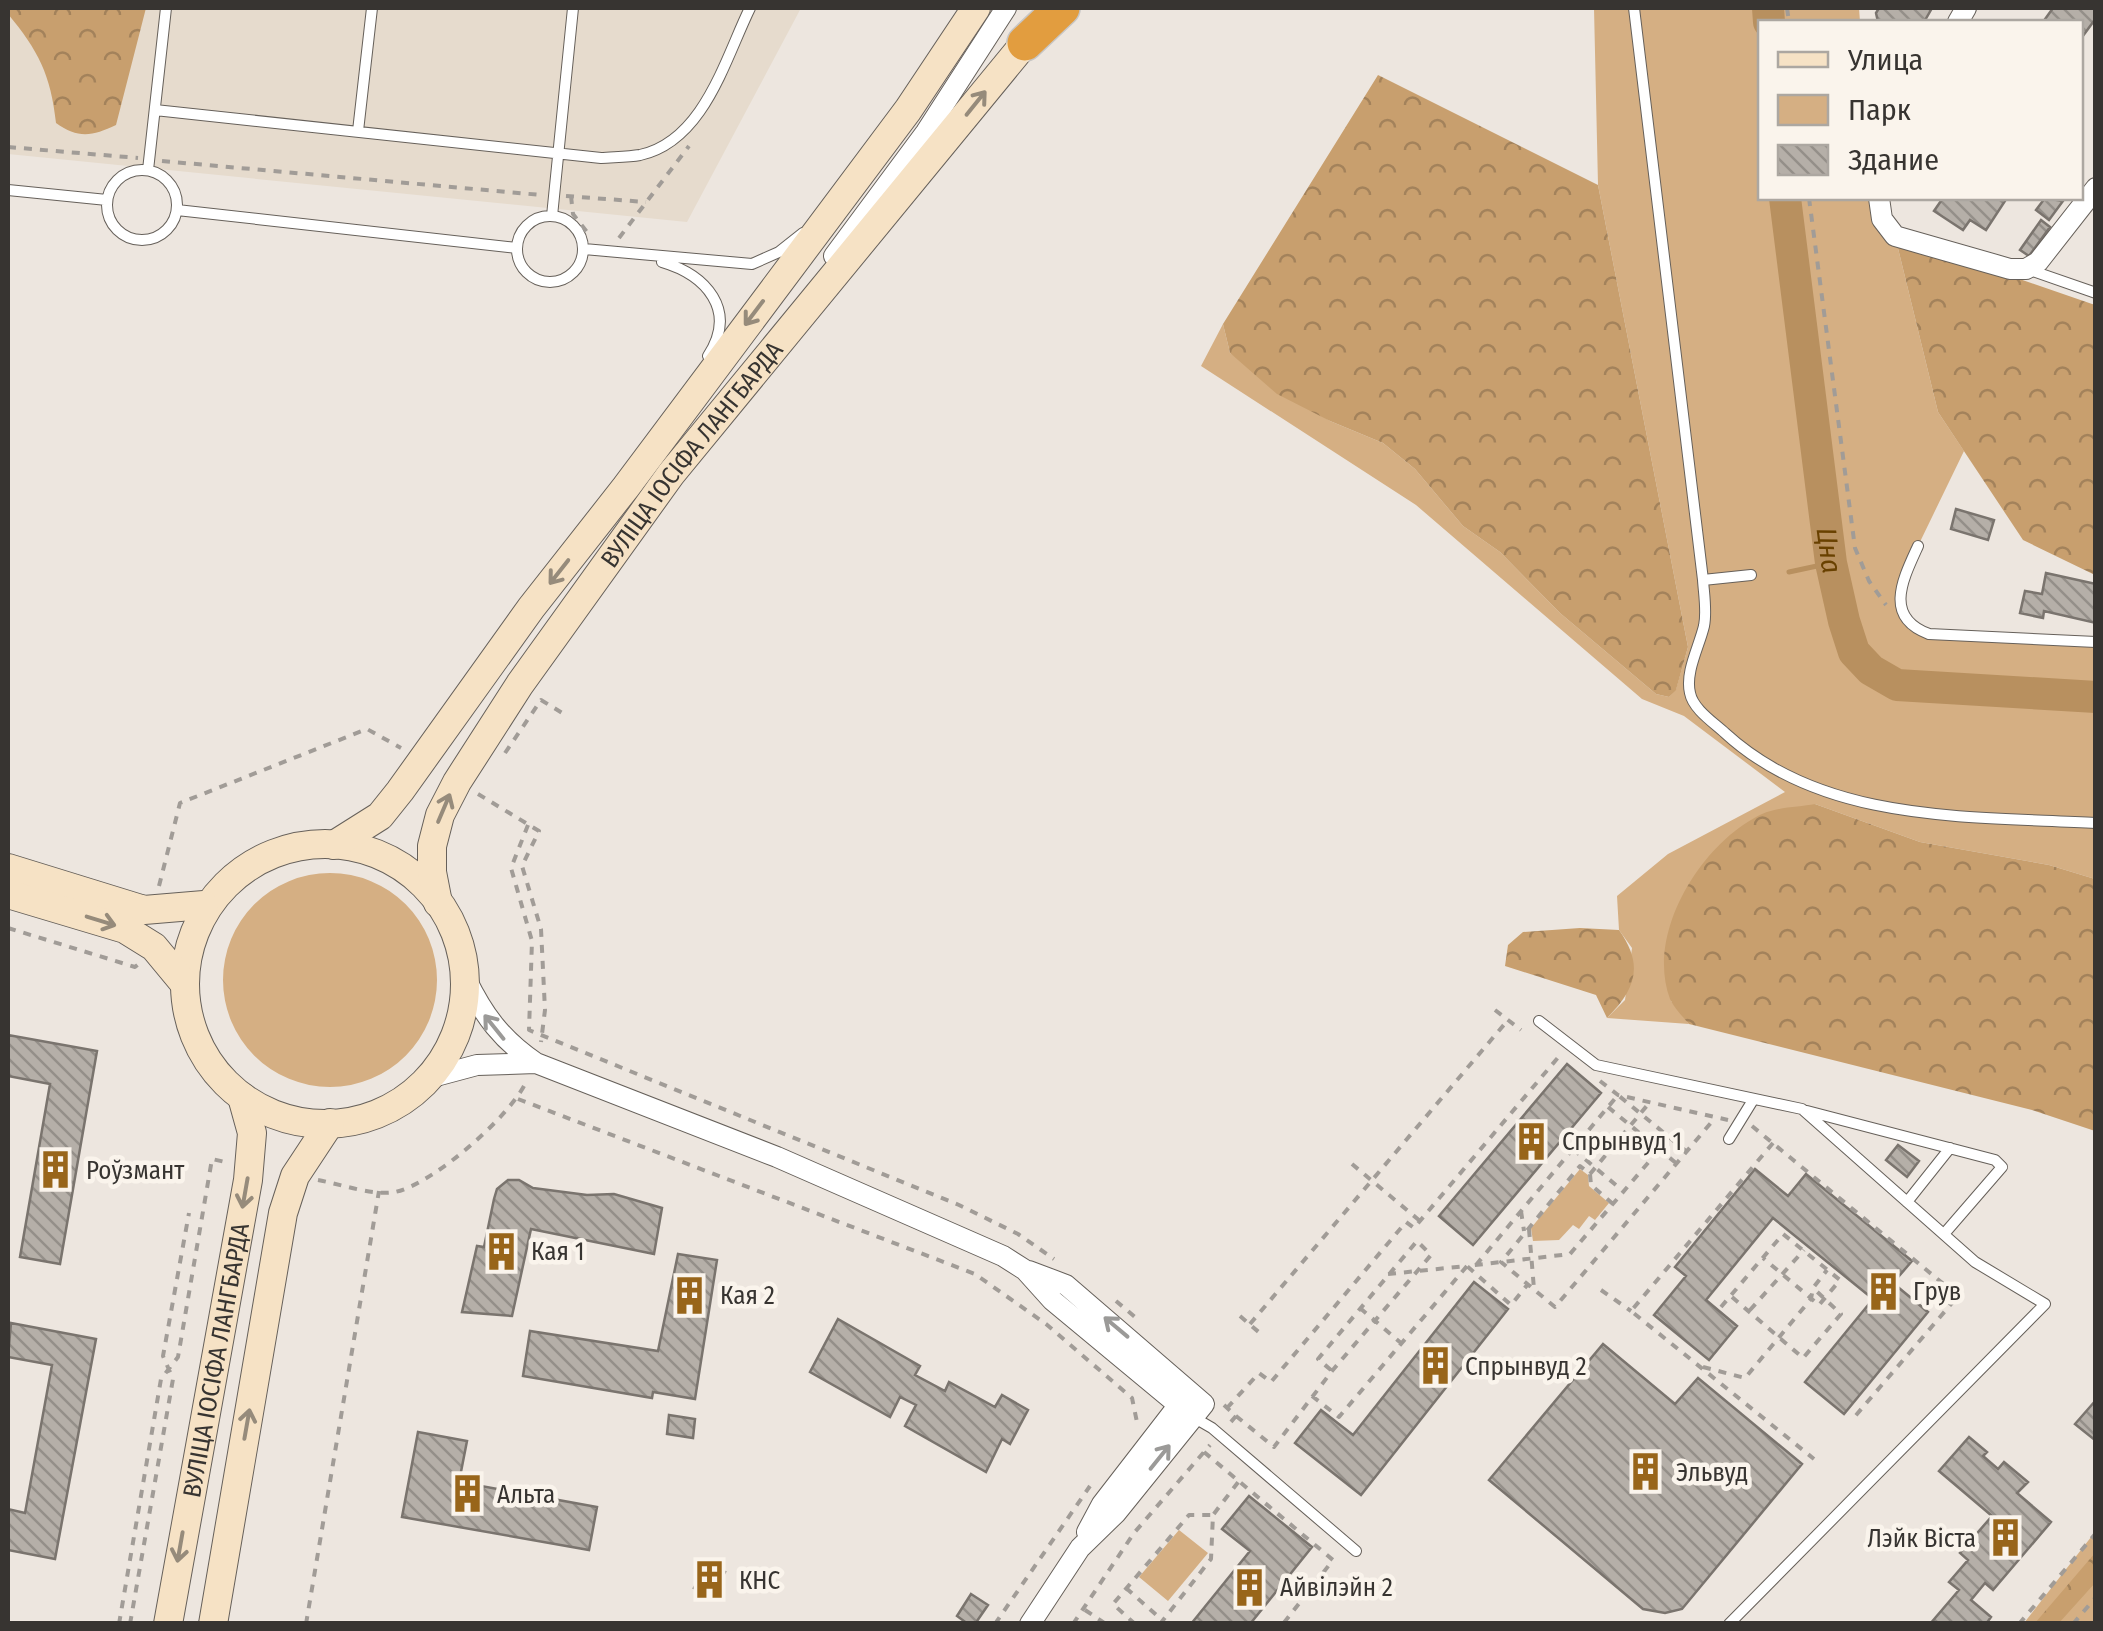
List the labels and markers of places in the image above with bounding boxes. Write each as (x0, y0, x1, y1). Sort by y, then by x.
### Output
building icon: Спрынвуд 1 (1511, 1120, 1553, 1162)
place label: Спрынвуд 1 (1562, 1127, 1682, 1157)
building icon: Роўзмант (35, 1149, 77, 1191)
place label: Роўзмант (86, 1156, 185, 1186)
building icon: Кая 1 (480, 1230, 522, 1272)
place label: Кая 1 (531, 1237, 584, 1267)
building icon: Грув (1862, 1270, 1904, 1312)
building icon: Кая 2 (669, 1274, 711, 1316)
place label: Грув (1913, 1277, 1961, 1307)
place label: Кая 2 (720, 1281, 775, 1311)
building icon: Спрынвуд 2 (1414, 1345, 1456, 1387)
place label: Спрынвуд 2 (1465, 1352, 1586, 1382)
building icon: Эльвуд (1625, 1451, 1667, 1493)
place label: Эльвуд (1676, 1458, 1748, 1488)
building icon: Альта (446, 1473, 488, 1515)
place label: Альта (497, 1480, 555, 1510)
building icon: Лэйк Вiста (1985, 1517, 2027, 1559)
place label: Лэйк Вiста (1867, 1524, 1976, 1554)
building icon: КНС (688, 1559, 730, 1601)
place label: КНС (739, 1566, 781, 1596)
building icon: Айвілэйн 2 (1229, 1566, 1271, 1608)
place label: Айвілэйн 2 (1280, 1573, 1393, 1603)

